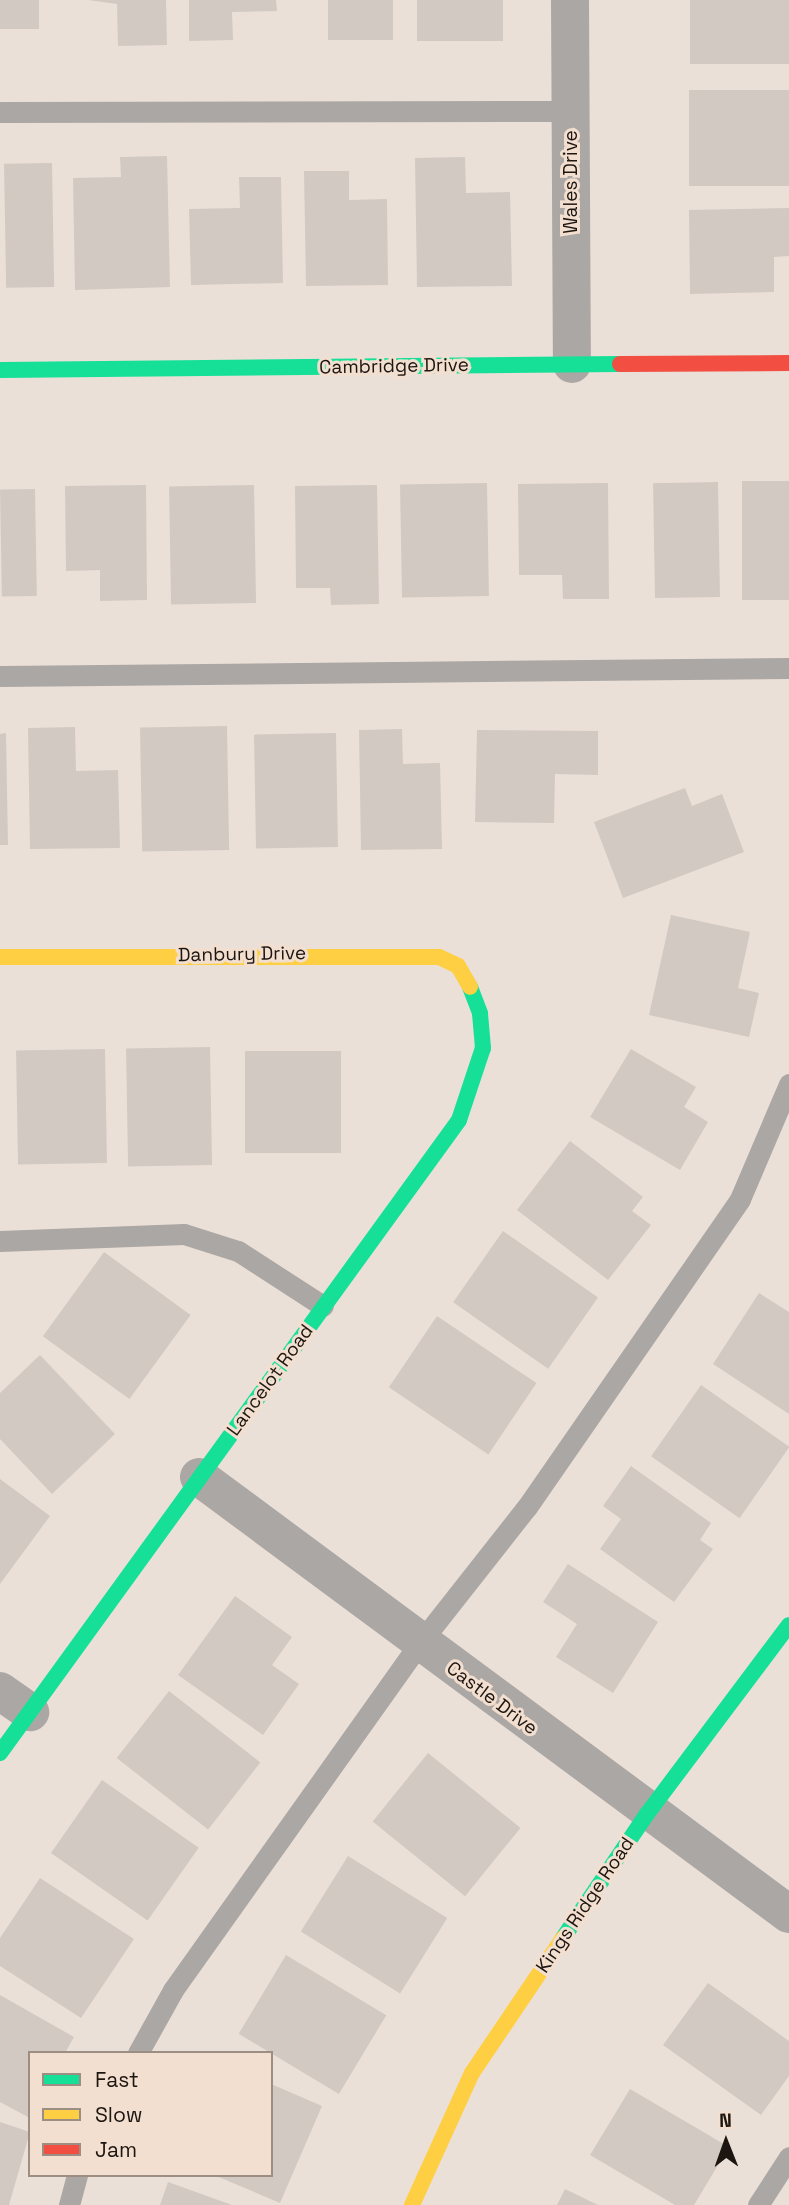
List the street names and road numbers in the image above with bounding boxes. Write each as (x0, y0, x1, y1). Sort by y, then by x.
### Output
street label: Wales Drive (560, 130, 582, 234)
street label: Cambridge Drive (319, 353, 469, 379)
street label: Danbury Drive (178, 941, 306, 967)
street label: Lancelot Road (222, 1320, 318, 1440)
street label: Castle Drive (442, 1656, 542, 1740)
street label: Kings Ridge Road (531, 1833, 639, 1977)

